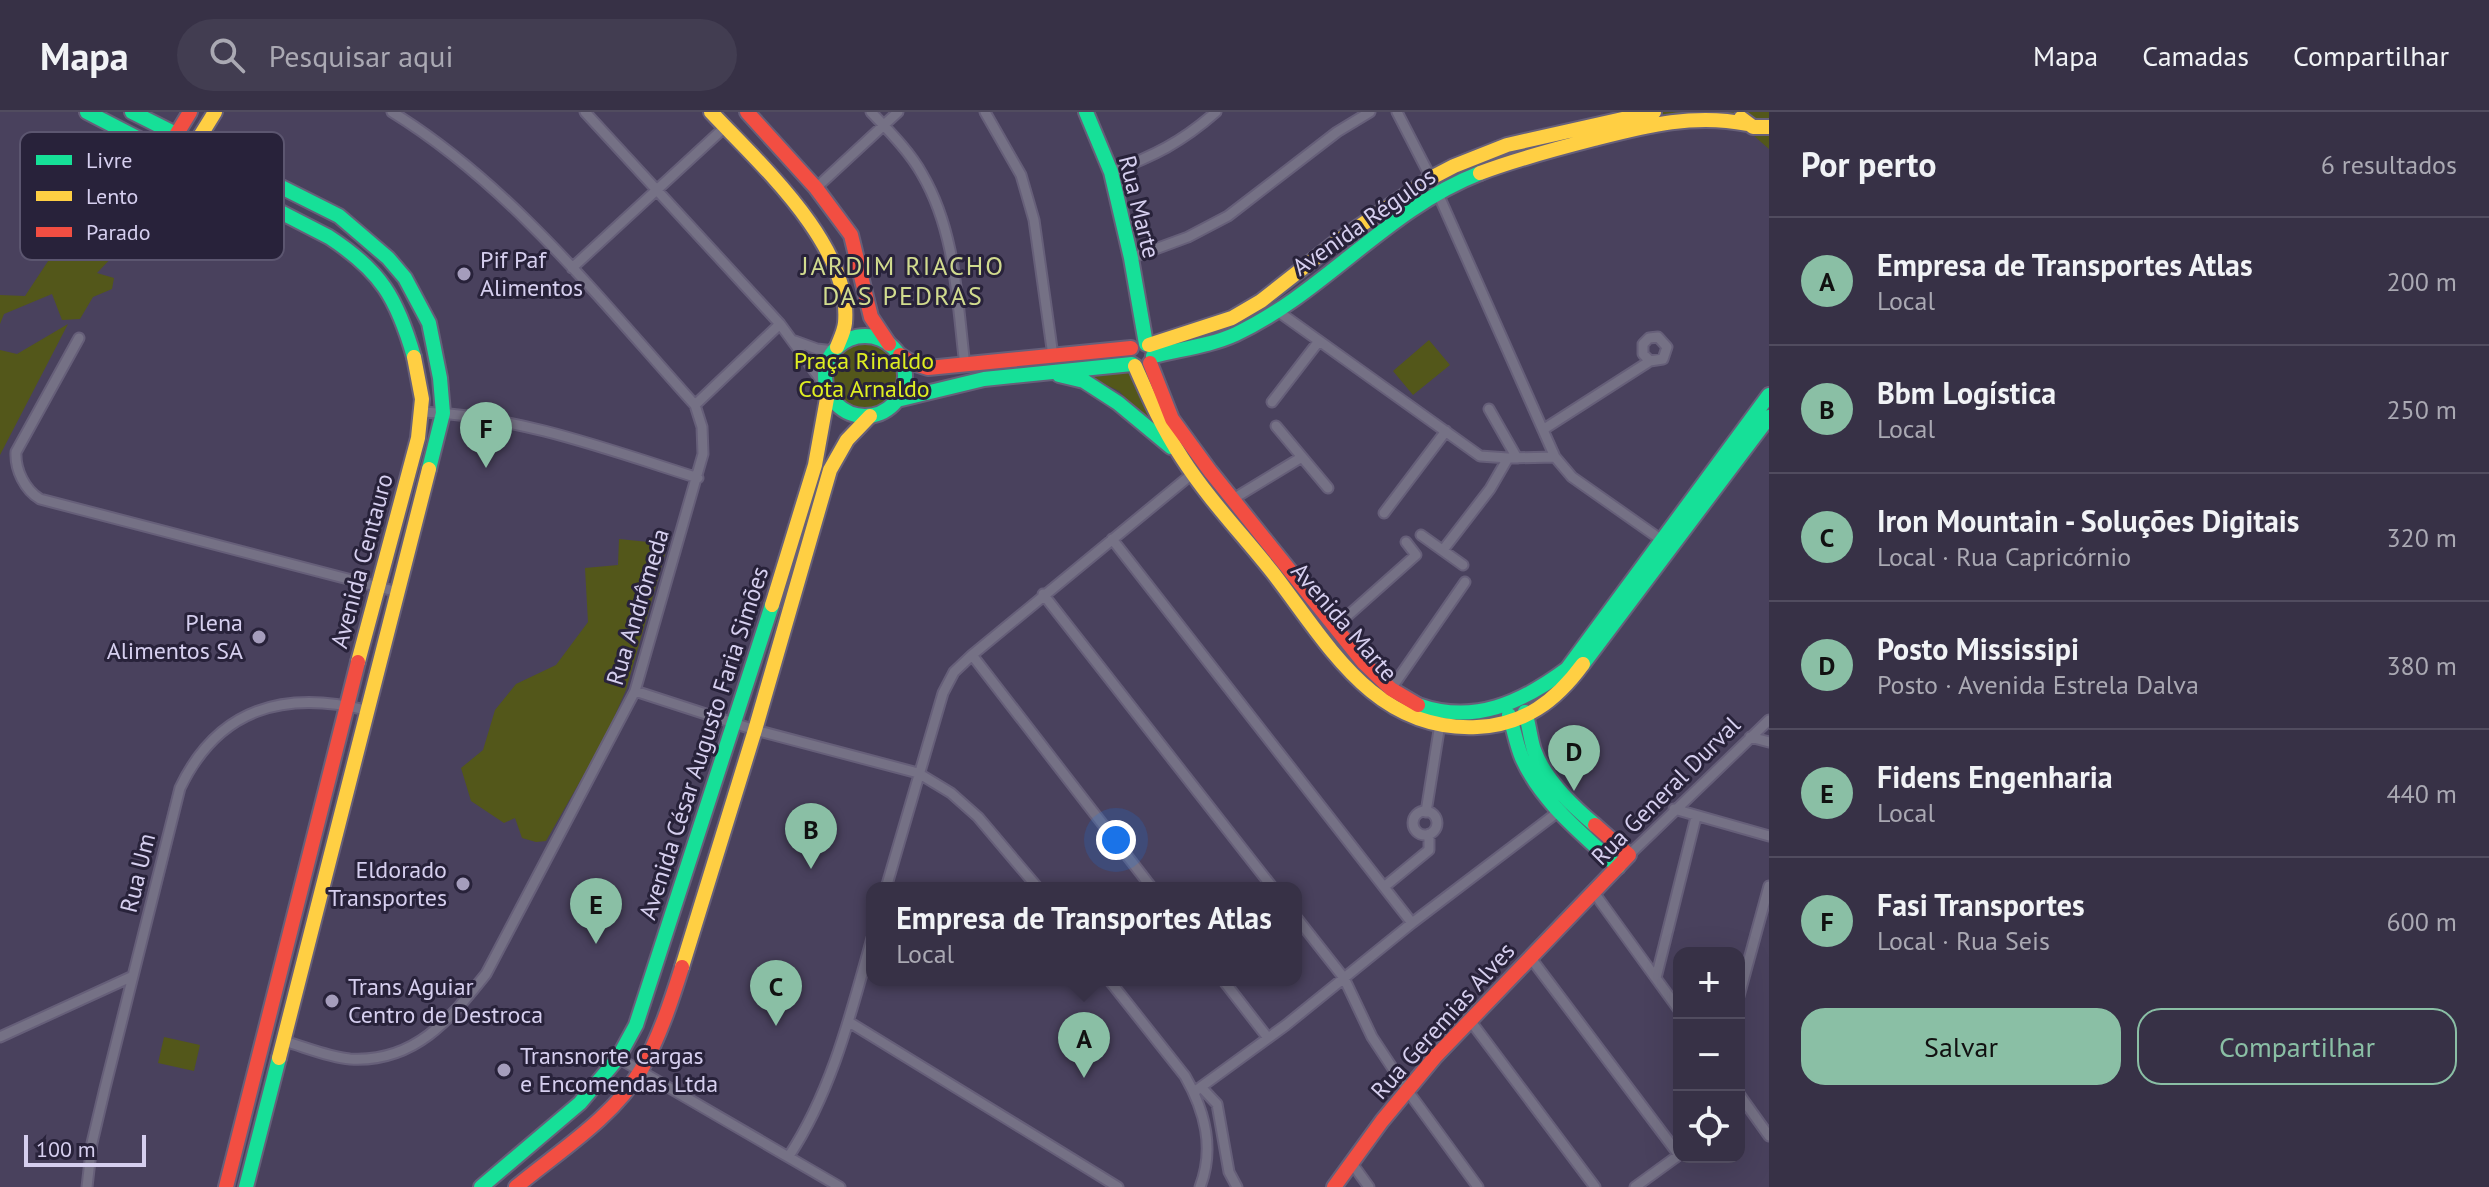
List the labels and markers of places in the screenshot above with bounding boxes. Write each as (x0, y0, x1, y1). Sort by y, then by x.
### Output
place label: Pif Paf Alimentos (480, 244, 583, 303)
marker: Pif Paf Alimentos (455, 265, 473, 283)
pin: F (460, 402, 512, 468)
place label: Plena Alimentos SA (107, 607, 243, 666)
marker: Plena Alimentos SA (250, 628, 268, 646)
pin: D (1548, 725, 1600, 791)
pin: B (785, 803, 837, 869)
place label: Eldorado Transportes (328, 854, 447, 913)
marker: Eldorado Transportes (454, 875, 472, 893)
pin: E (570, 878, 622, 944)
pin: C (750, 960, 802, 1026)
place label: Trans Aguiar Centro de Destroca (348, 971, 543, 1030)
marker: Trans Aguiar Centro de Destroca (323, 992, 341, 1010)
pin: A (1058, 1012, 1110, 1078)
place label: Transnorte Cargas e Encomendas Ltda (520, 1040, 718, 1099)
marker: Transnorte Cargas e Encomendas Ltda (495, 1061, 513, 1079)

